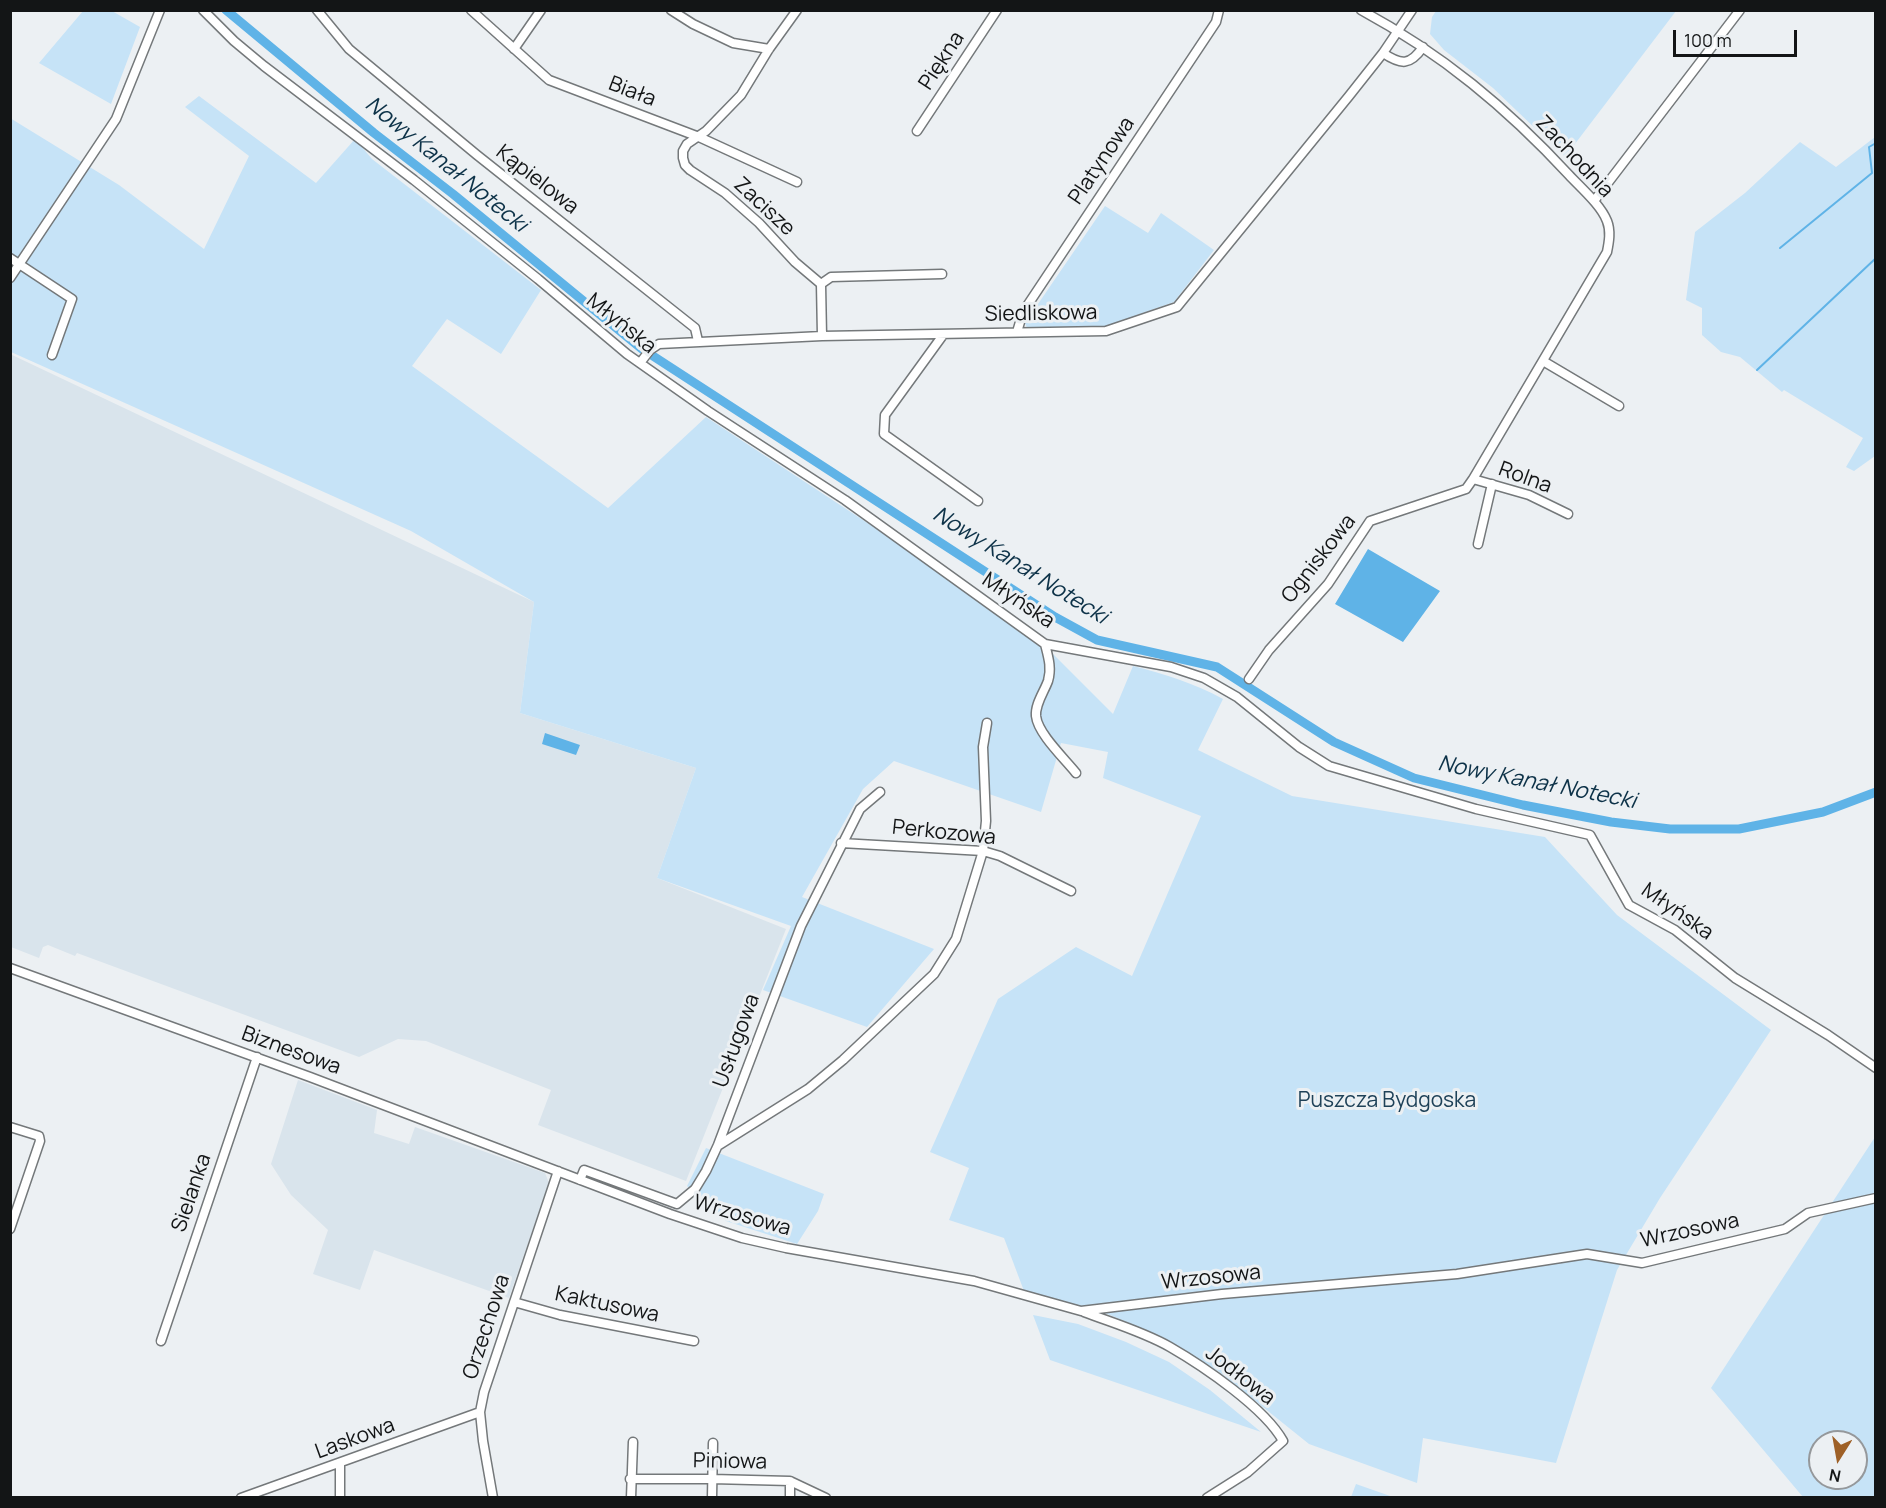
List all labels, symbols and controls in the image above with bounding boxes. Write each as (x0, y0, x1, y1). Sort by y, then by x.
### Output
scale bar (1676, 18, 1800, 56)
street label: Piękna (914, 27, 970, 95)
text: 100 m (1684, 28, 1732, 52)
street label: Biała (605, 72, 659, 112)
water label: Nowy Kanał Notecki (360, 91, 532, 239)
street label: Zachodnia (1530, 111, 1618, 203)
street label: Platynowa (1064, 113, 1140, 209)
street label: Kąpielowa (491, 140, 583, 220)
street label: Zacisze (728, 172, 800, 242)
street label: Młyńska (581, 288, 661, 360)
street label: Siedliskowa (984, 300, 1098, 328)
street label: Rolna (1495, 457, 1555, 499)
water label: Nowy Kanał Notecki (928, 502, 1112, 630)
street label: Ogniskowa (1277, 510, 1361, 608)
street label: Młyńska (977, 568, 1059, 634)
water label: Nowy Kanał Notecki (1436, 751, 1638, 815)
street label: Perkozowa (891, 815, 997, 851)
street label: Młyńska (1636, 878, 1718, 946)
street label: Usługowa (708, 991, 766, 1091)
street label: Biznesowa (238, 1021, 344, 1081)
park label: Puszcza Bydgoska (1298, 1088, 1476, 1114)
street label: Sielanka (167, 1150, 217, 1236)
street label: Wrzosowa (690, 1190, 794, 1242)
street label: Wrzosowa (1638, 1208, 1742, 1254)
street label: Wrzosowa (1160, 1260, 1262, 1296)
street label: Orzechowa (458, 1271, 516, 1383)
street label: Kaktusowa (553, 1282, 661, 1328)
street label: Jodłowa (1200, 1341, 1280, 1411)
street label: Laskowa (312, 1413, 398, 1465)
north arrow (1808, 1430, 1868, 1490)
street label: Piniowa (693, 1449, 767, 1475)
text: N (1827, 1464, 1843, 1488)

